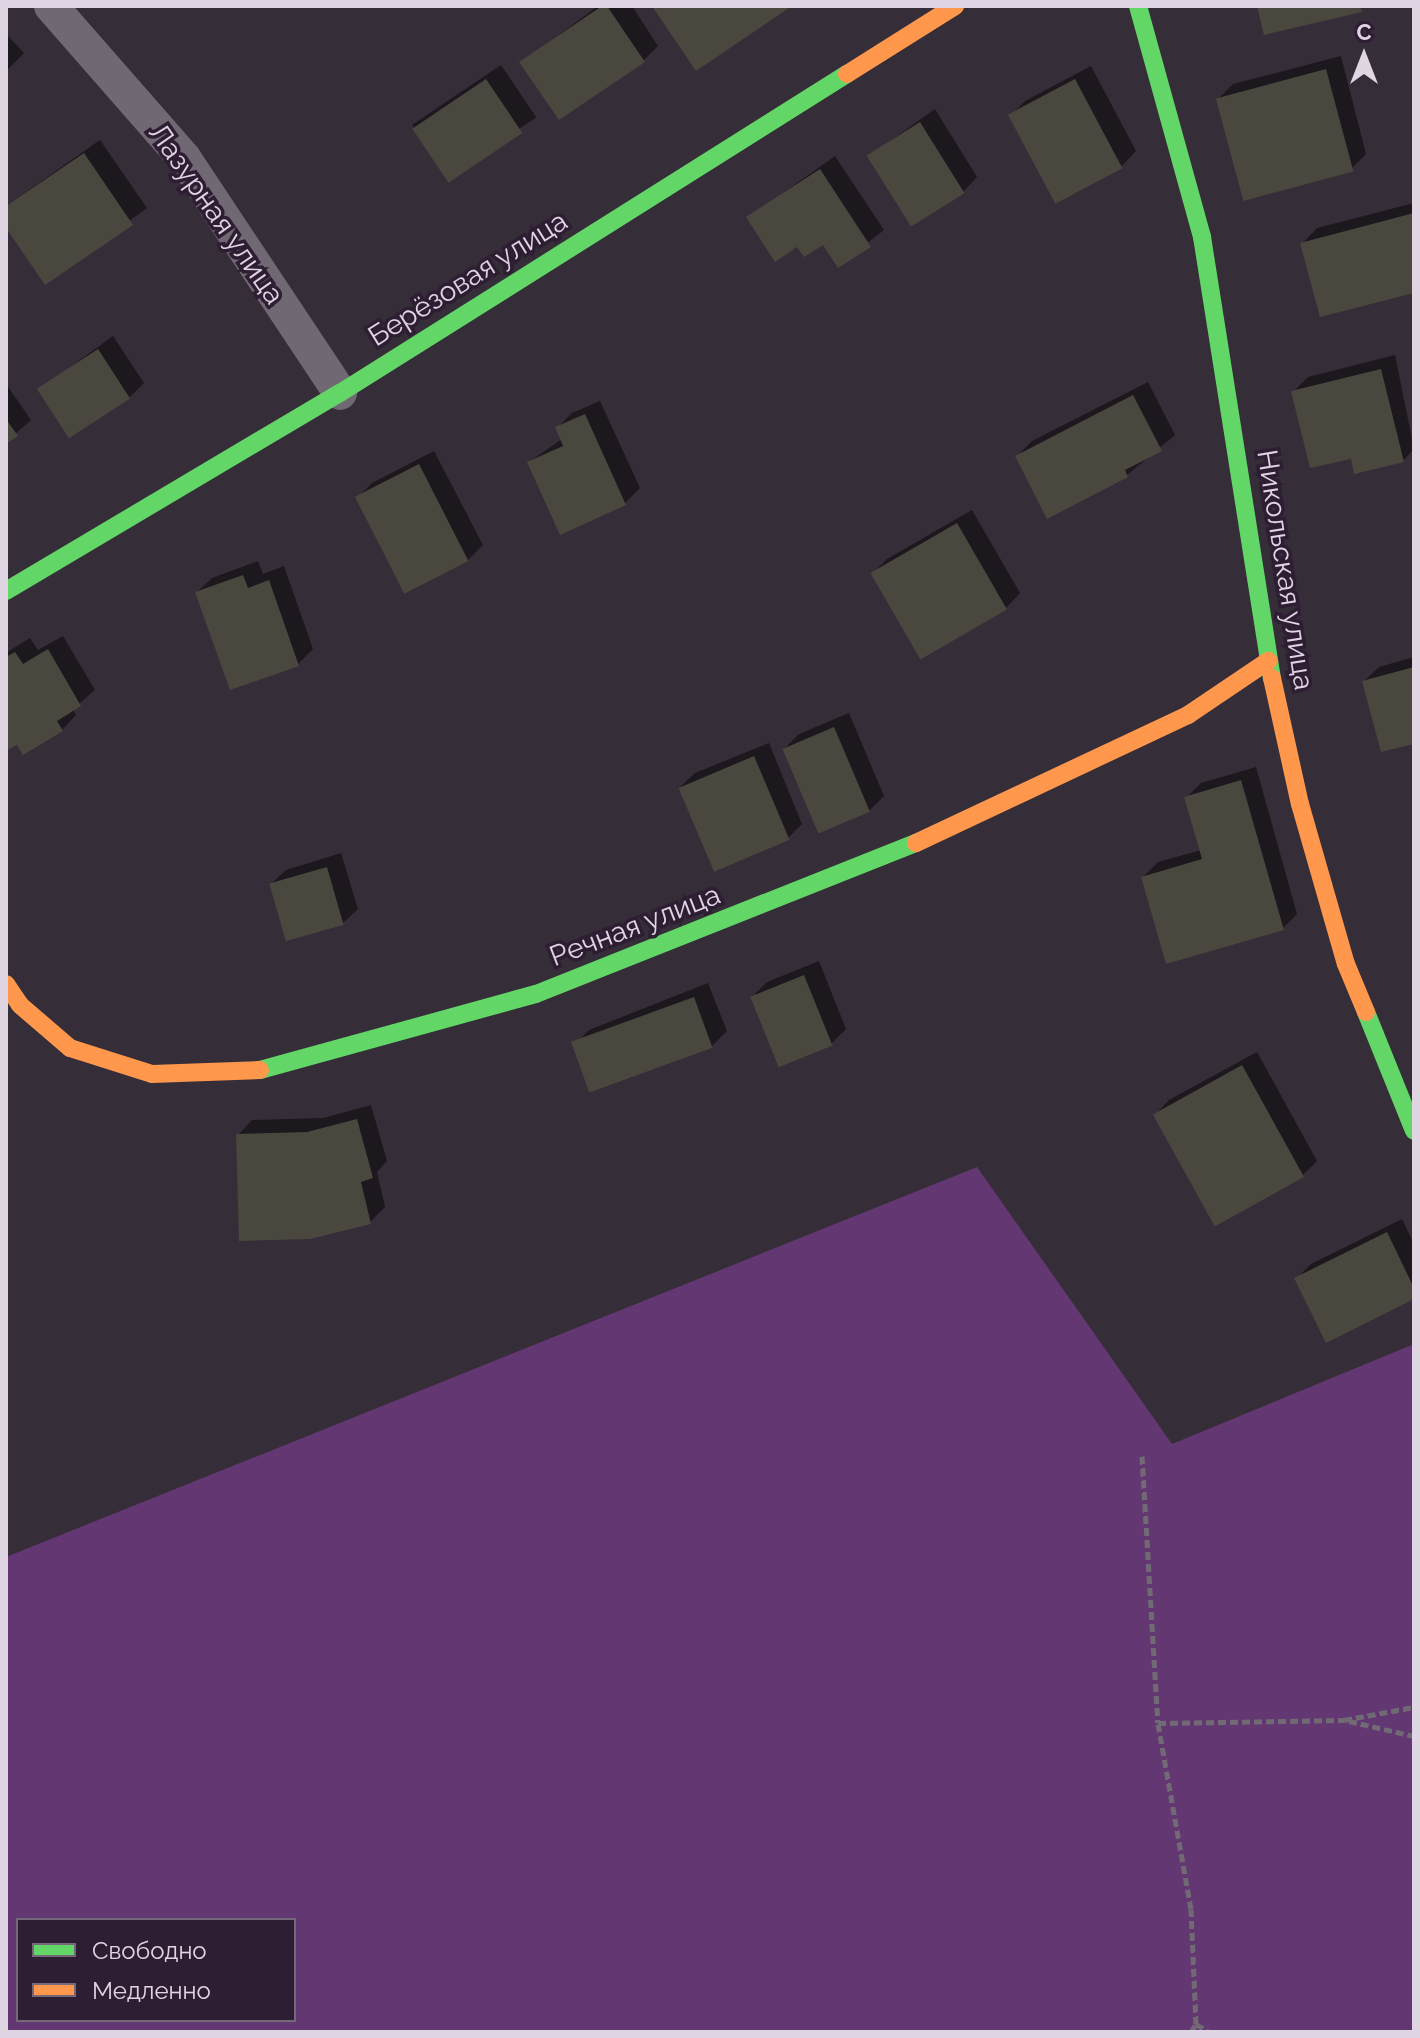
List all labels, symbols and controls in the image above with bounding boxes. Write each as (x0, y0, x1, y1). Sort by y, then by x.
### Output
north arrow (1324, 16, 1404, 96)
text: С (1356, 19, 1372, 45)
street label: Лазурная улица (141, 117, 291, 311)
street label: Берёзовая улица (362, 204, 574, 354)
street label: Никольская улица (1249, 447, 1321, 693)
street label: Речная улица (545, 878, 725, 974)
legend (16, 1918, 296, 2022)
text: Свободно (92, 1936, 207, 1965)
text: Медленно (92, 1976, 211, 2005)

